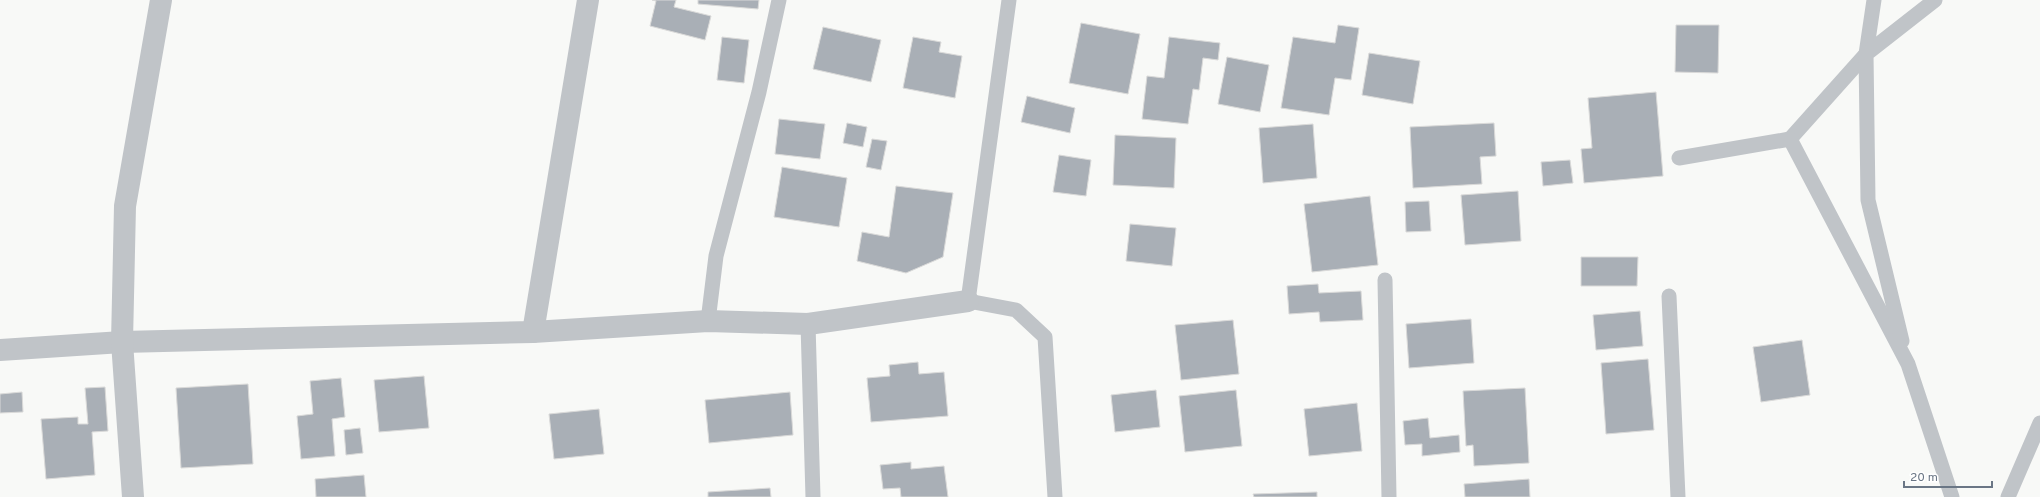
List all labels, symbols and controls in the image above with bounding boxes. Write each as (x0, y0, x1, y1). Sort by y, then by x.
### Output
scale bar (1904, 463, 1992, 489)
text: 20 m (1910, 470, 1938, 486)

